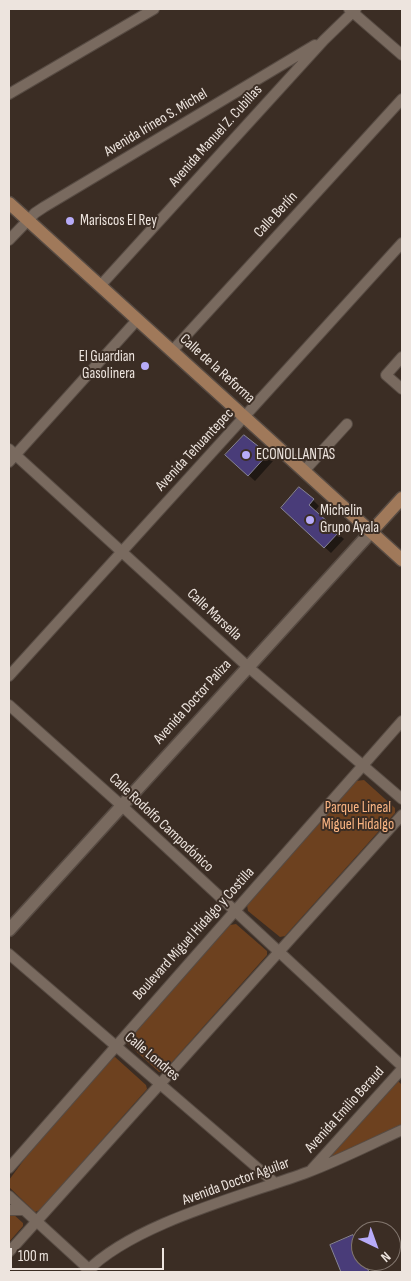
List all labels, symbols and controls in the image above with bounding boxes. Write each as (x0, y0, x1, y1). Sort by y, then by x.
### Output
street label: Avenida Manuel Z. Cubillas (166, 81, 266, 191)
street label: Avenida Irineo S. Michel (101, 85, 211, 161)
street label: Calle Berlín (250, 188, 302, 242)
place label: Mariscos El Rey (80, 212, 157, 230)
marker: Mariscos El Rey (64, 215, 76, 227)
street label: Calle de la Reforma (176, 330, 258, 408)
place label: El Guardian Gasolinera (79, 348, 135, 383)
marker: El Guardian Gasolinera (139, 360, 151, 372)
street label: Avenida Tehuantepec (152, 405, 238, 495)
place label: ECONOLLANTAS (256, 446, 335, 464)
marker: ECONOLLANTAS (240, 449, 252, 461)
place label: Michelin Grupo Ayala (320, 502, 379, 537)
marker: Michelin Grupo Ayala (304, 514, 316, 526)
street label: Calle Marsella (183, 585, 245, 645)
street label: Avenida Doctor Paliza (150, 656, 236, 748)
street label: Calle Rodolfo Campodónico (105, 770, 217, 876)
park label: Parque Lineal Miguel Hidalgo (322, 799, 394, 834)
street label: Boulevard Miguel Hidalgo y Costilla (130, 864, 258, 1004)
street label: Calle Londres (121, 1029, 183, 1085)
street label: Avenida Emilio Beraud (302, 1063, 388, 1157)
street label: Avenida Doctor Aguilar (180, 1154, 292, 1210)
north arrow (351, 1221, 401, 1271)
scale bar (12, 1238, 166, 1270)
text: 100 m (18, 1247, 49, 1266)
text: N (377, 1248, 394, 1266)

